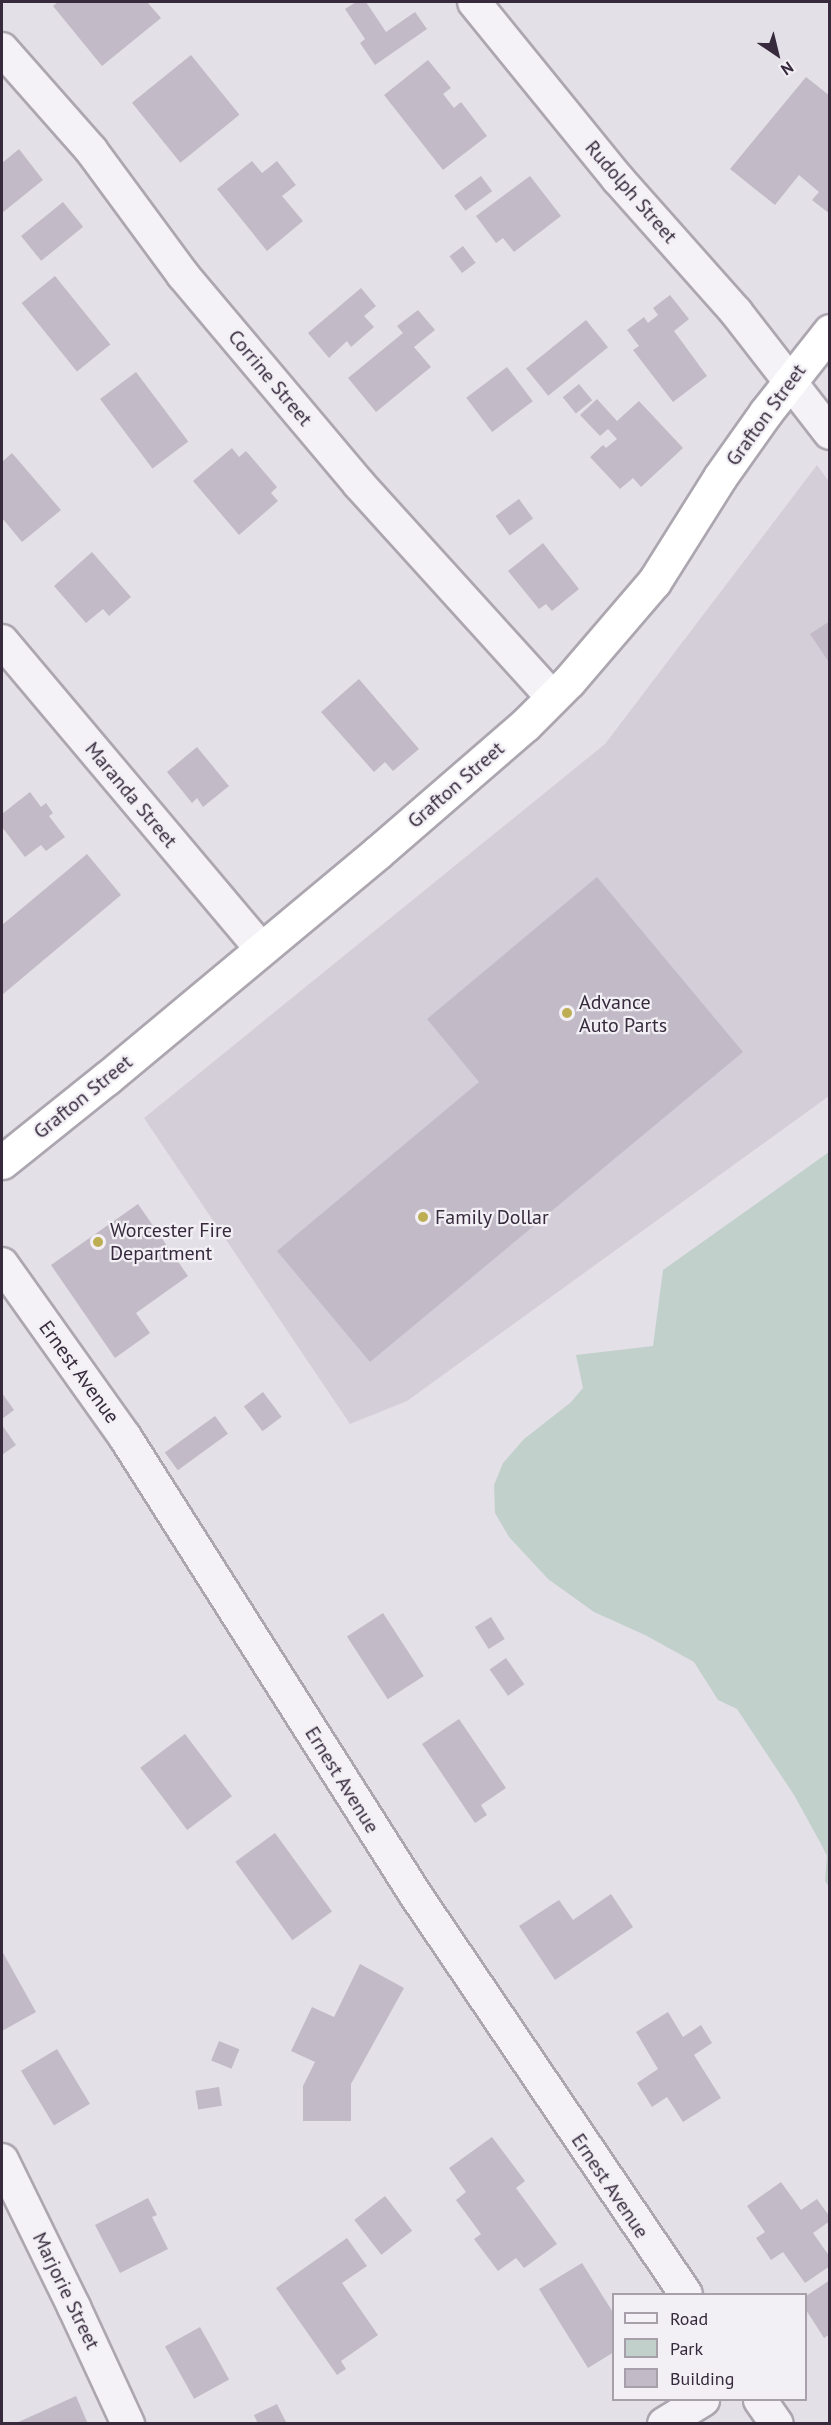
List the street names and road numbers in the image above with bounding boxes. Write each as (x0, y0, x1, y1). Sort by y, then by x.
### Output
street label: Rudolph Street (580, 136, 682, 248)
street label: Corrine Street (223, 325, 317, 431)
street label: Grafton Street (721, 360, 811, 470)
street label: Maranda Street (80, 737, 182, 853)
street label: Grafton Street (403, 737, 509, 833)
street label: Grafton Street (29, 1050, 137, 1144)
street label: Ernest Avenue (34, 1316, 124, 1428)
street label: Ernest Avenue (300, 1722, 384, 1838)
street label: Ernest Avenue (566, 2129, 654, 2243)
street label: Marjorie Street (27, 2229, 105, 2353)

